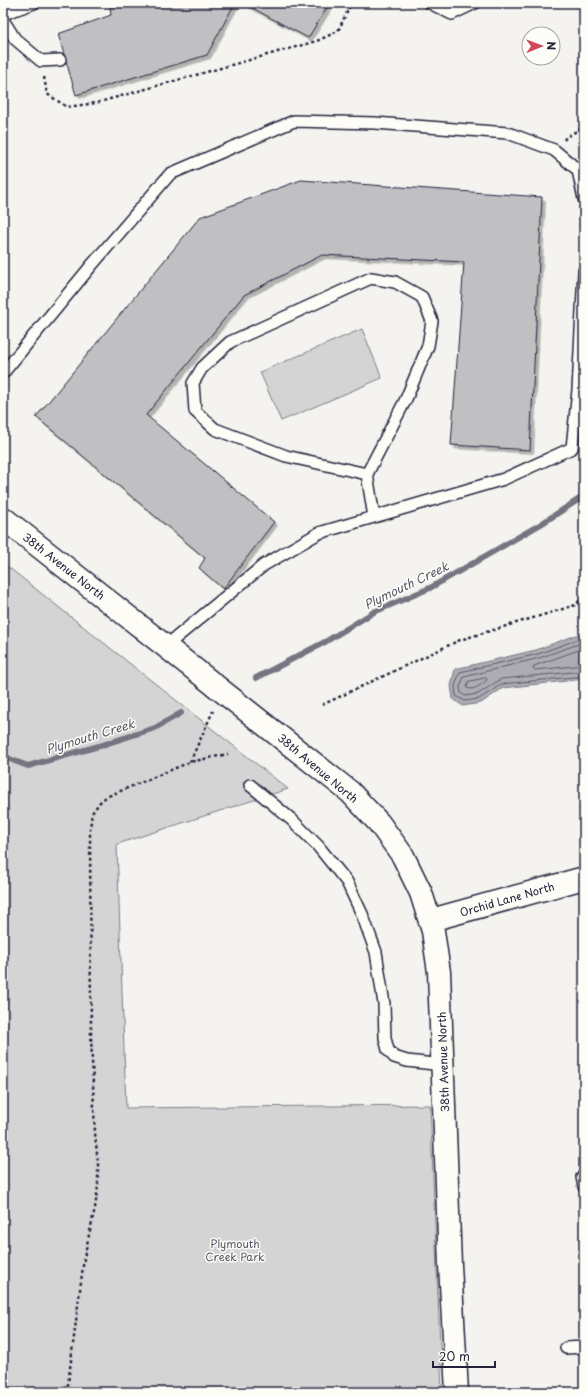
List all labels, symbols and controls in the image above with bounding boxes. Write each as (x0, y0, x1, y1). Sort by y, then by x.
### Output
north arrow (521, 26, 561, 66)
text: N (543, 41, 560, 51)
street label: 38th Avenue North (19, 528, 109, 604)
water label: Plymouth Creek (361, 556, 452, 613)
water label: Plymouth Creek (43, 714, 137, 758)
street label: 38th Avenue North (274, 729, 362, 807)
street label: Orchid Lane North (458, 877, 556, 921)
street label: 38th Avenue North (433, 1012, 453, 1112)
park label: Plymouth Creek Park (205, 1235, 265, 1265)
scale bar (433, 1343, 495, 1369)
text: 20 m (439, 1347, 470, 1365)

